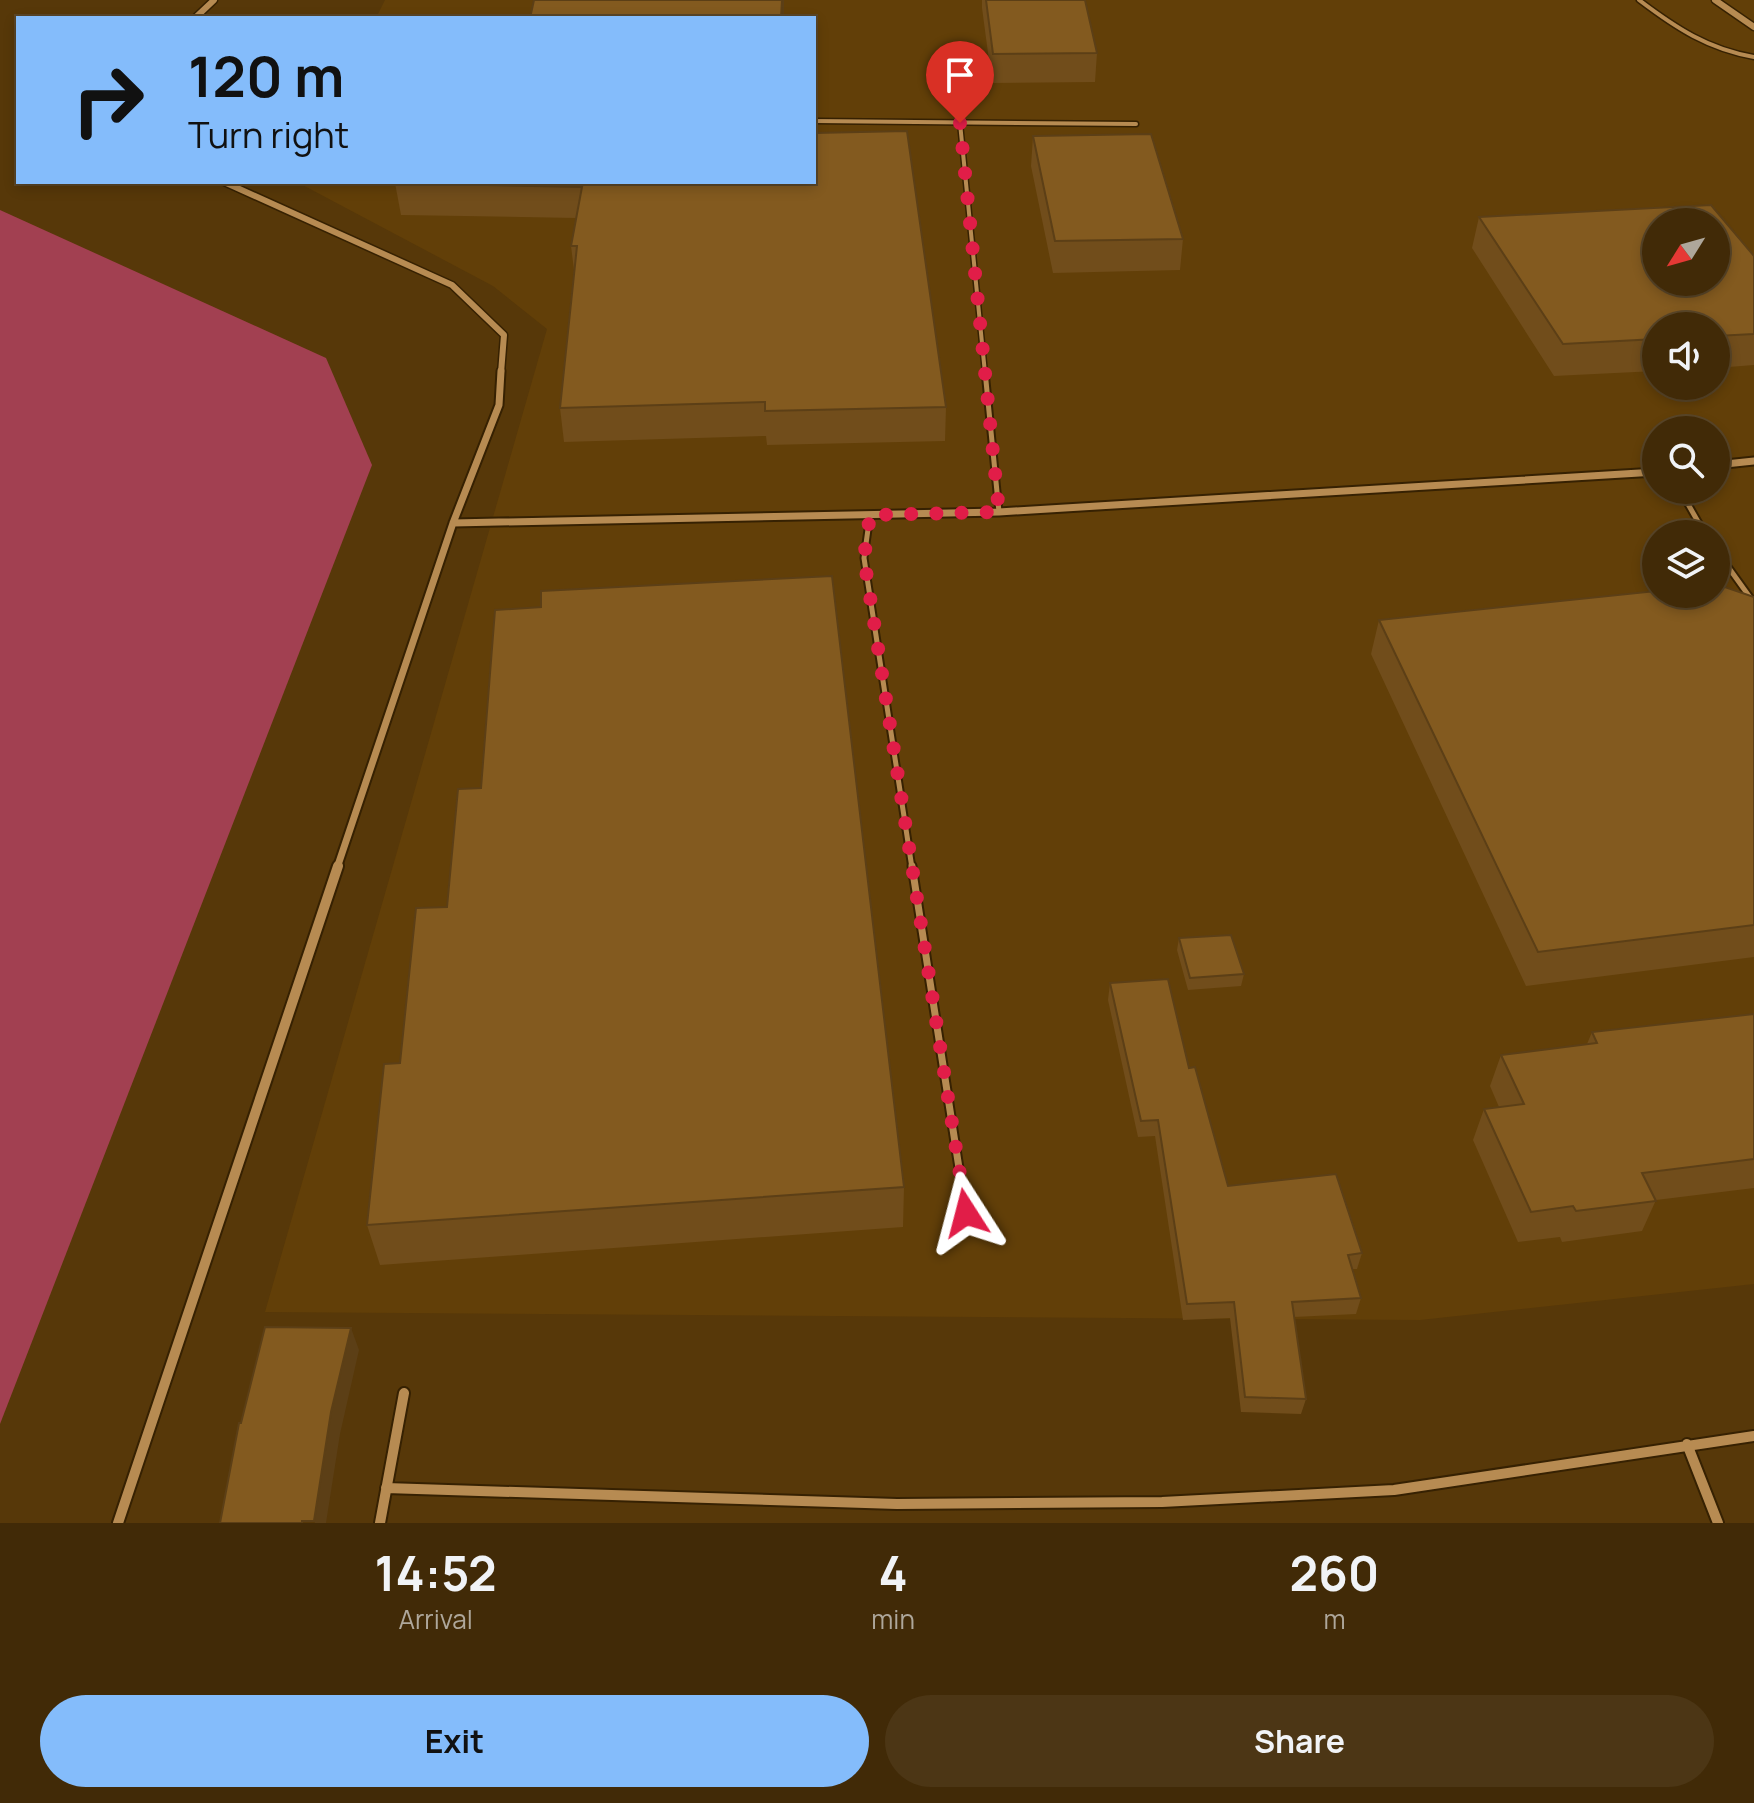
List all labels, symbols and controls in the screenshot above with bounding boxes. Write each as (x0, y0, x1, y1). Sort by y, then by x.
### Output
text: 120 m (188, 37, 344, 114)
pin (926, 41, 994, 123)
icon: right (56, 48, 160, 152)
icon: arrive (938, 53, 982, 97)
text: Turn right (188, 110, 349, 159)
north arrow (1642, 208, 1730, 296)
map controls (1642, 208, 1730, 608)
button: sound (1642, 312, 1730, 400)
button: search (1642, 416, 1730, 504)
button: layers (1642, 520, 1730, 608)
position arrow (924, 1171, 1008, 1255)
text: 14:52 (375, 1540, 497, 1605)
text: 4 (878, 1540, 908, 1605)
text: 260 (1289, 1540, 1379, 1605)
text: Arrival (399, 1601, 473, 1637)
text: min (871, 1601, 915, 1637)
text: m (1323, 1601, 1345, 1637)
button: Exit (40, 1695, 869, 1787)
button: Share (885, 1695, 1714, 1787)

